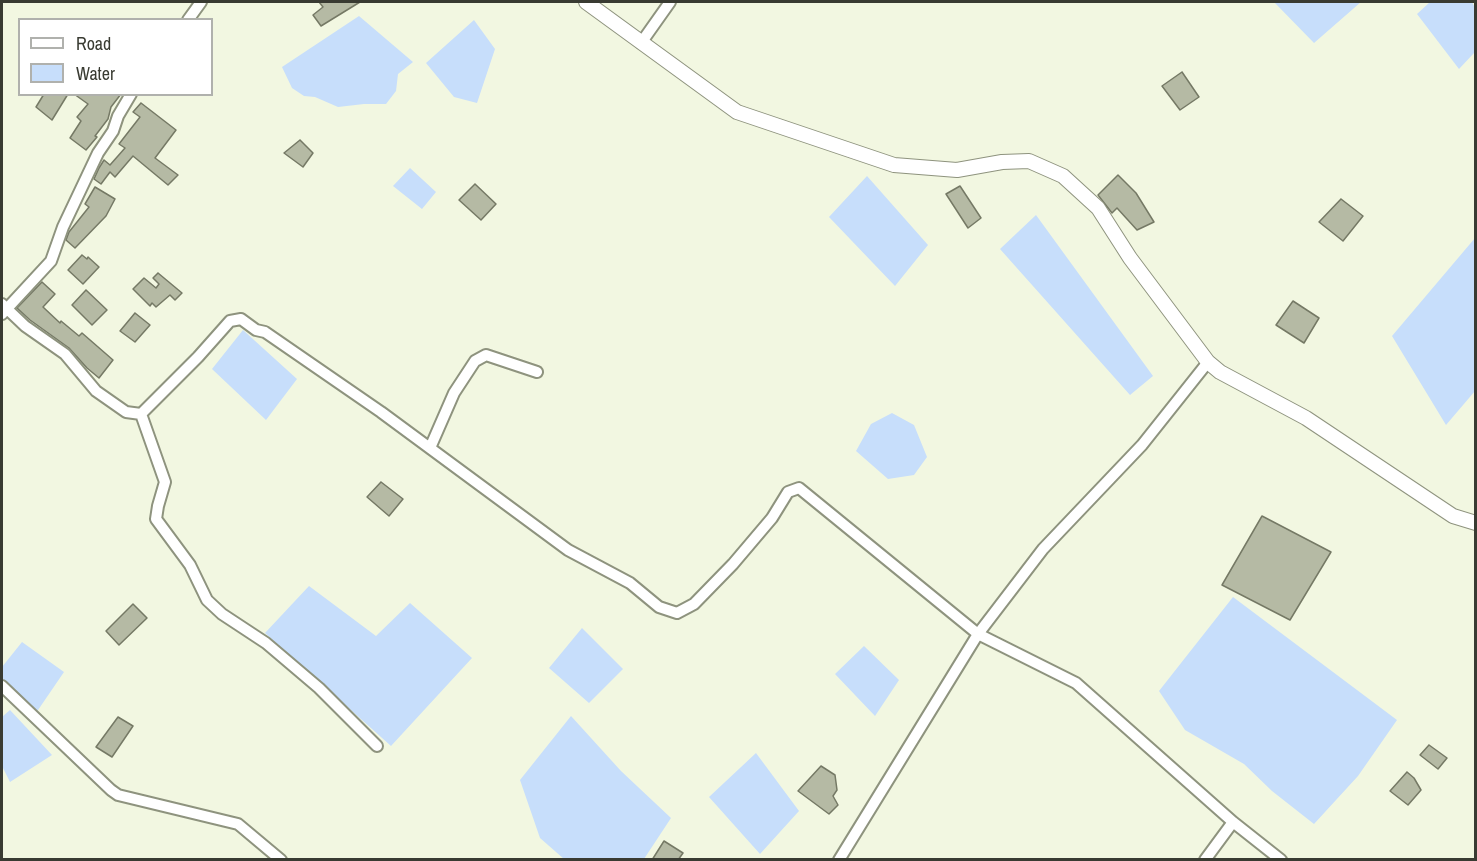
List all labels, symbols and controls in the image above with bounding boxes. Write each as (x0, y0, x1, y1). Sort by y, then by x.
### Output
legend (18, 18, 213, 96)
text: Road (76, 31, 111, 56)
text: Water (76, 61, 115, 86)

